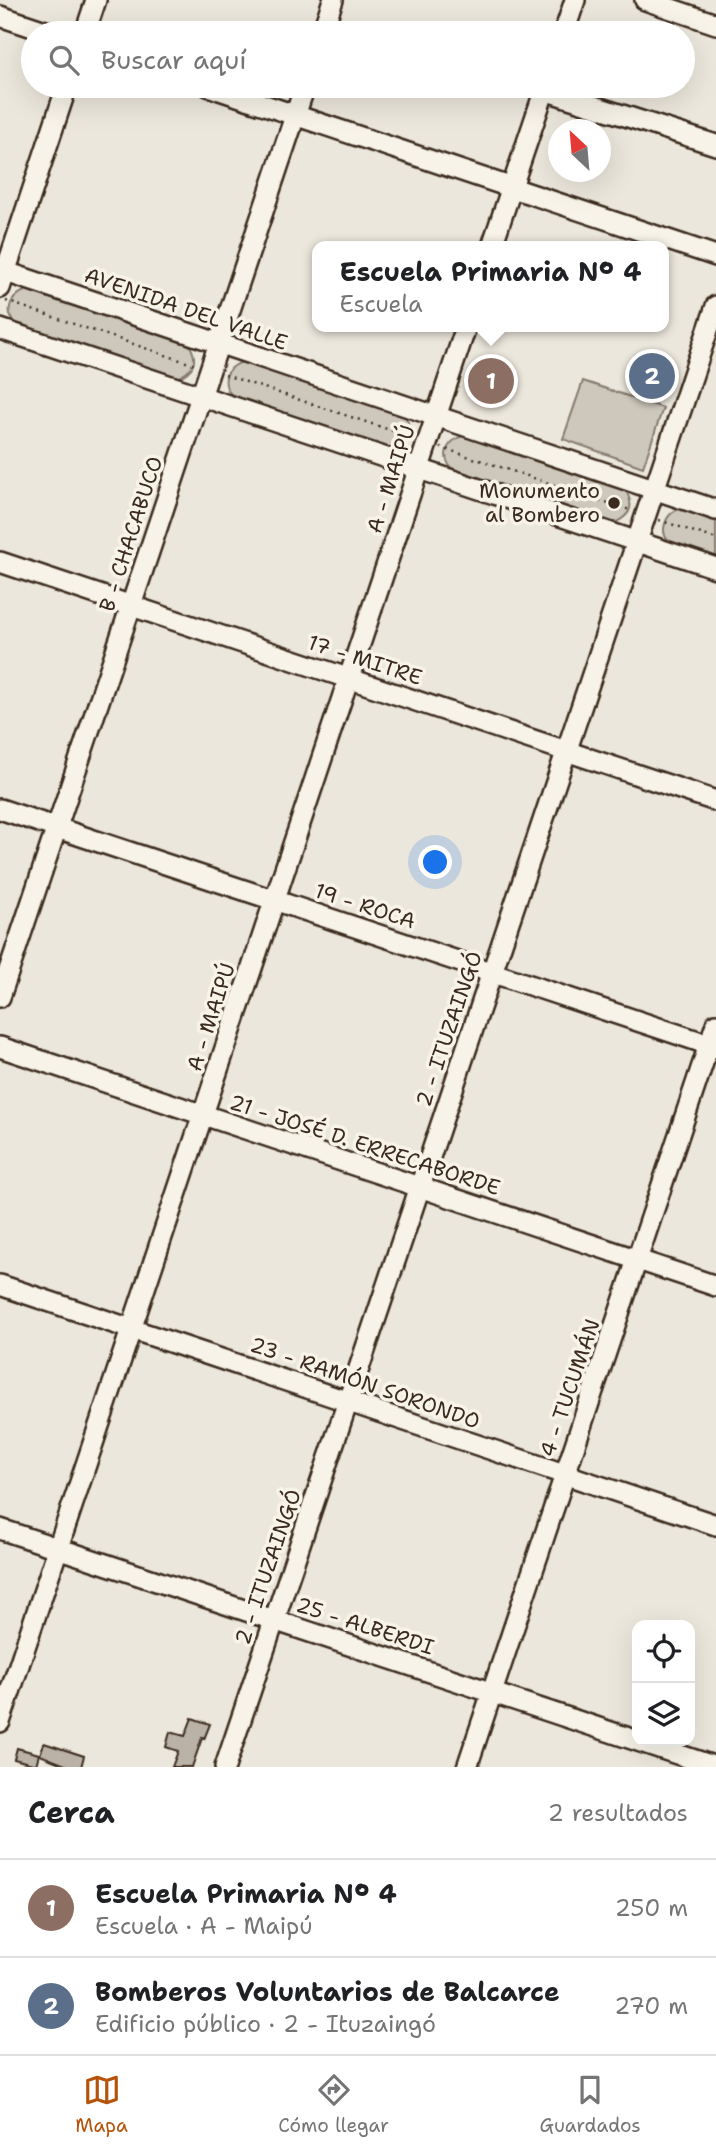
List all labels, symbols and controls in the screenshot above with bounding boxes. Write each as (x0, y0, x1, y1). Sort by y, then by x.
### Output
search box (21, 21, 695, 98)
icon: search (45, 41, 83, 79)
text: Buscar aquí (101, 42, 247, 77)
north arrow (548, 119, 611, 182)
popup (312, 241, 669, 332)
text: Escuela Primaria N° 4 (340, 254, 641, 289)
street label: AVENIDA DEL VALLE (81, 261, 291, 357)
text: Escuela (340, 289, 423, 319)
pin: 2 (629, 350, 675, 402)
pin: 1 (468, 355, 514, 407)
street label: A - MAIPÚ (359, 421, 422, 537)
street label: B - CHACABUCO (93, 453, 169, 615)
place label: Monumento al Bombero (479, 477, 600, 529)
marker: Monumento al Bombero (606, 495, 622, 511)
street label: 17 - MITRE (304, 628, 426, 692)
your location (418, 845, 452, 879)
street label: 19 - ROCA (311, 877, 419, 935)
street label: 2 - ITUZAINGÓ (408, 947, 489, 1110)
street label: A - MAIPÚ (179, 959, 242, 1075)
street label: 21 - JOSÉ D. ERRECABORDE (226, 1087, 504, 1202)
street label: 4 - TUCUMÁN (532, 1315, 607, 1461)
street label: 23 - RAMÓN SORONDO (246, 1330, 484, 1435)
street label: 2 - ITUZAINGÓ (227, 1485, 308, 1648)
street label: 25 - ALBERDI (293, 1591, 437, 1661)
map controls (632, 1620, 695, 1746)
button: locate (632, 1620, 695, 1683)
button: layers (632, 1683, 695, 1746)
text: Cerca (28, 1792, 115, 1833)
text: 2 resultados (548, 1798, 688, 1828)
text: Escuela Primaria N° 4 (95, 1876, 397, 1911)
text: 1 (46, 1893, 56, 1923)
text: 250 m (615, 1893, 688, 1923)
text: Escuela · A - Maipú (95, 1911, 312, 1941)
text: Bomberos Voluntarios de Balcarce (95, 1974, 560, 2009)
text: 2 (43, 1991, 59, 2021)
text: 270 m (614, 1991, 688, 2021)
text: Edificio público · 2 - Ituzaingó (95, 2009, 436, 2039)
tab: Mapa (75, 2071, 128, 2138)
tab: Cómo llegar (278, 2071, 389, 2138)
tab: Guardados (540, 2071, 641, 2138)

